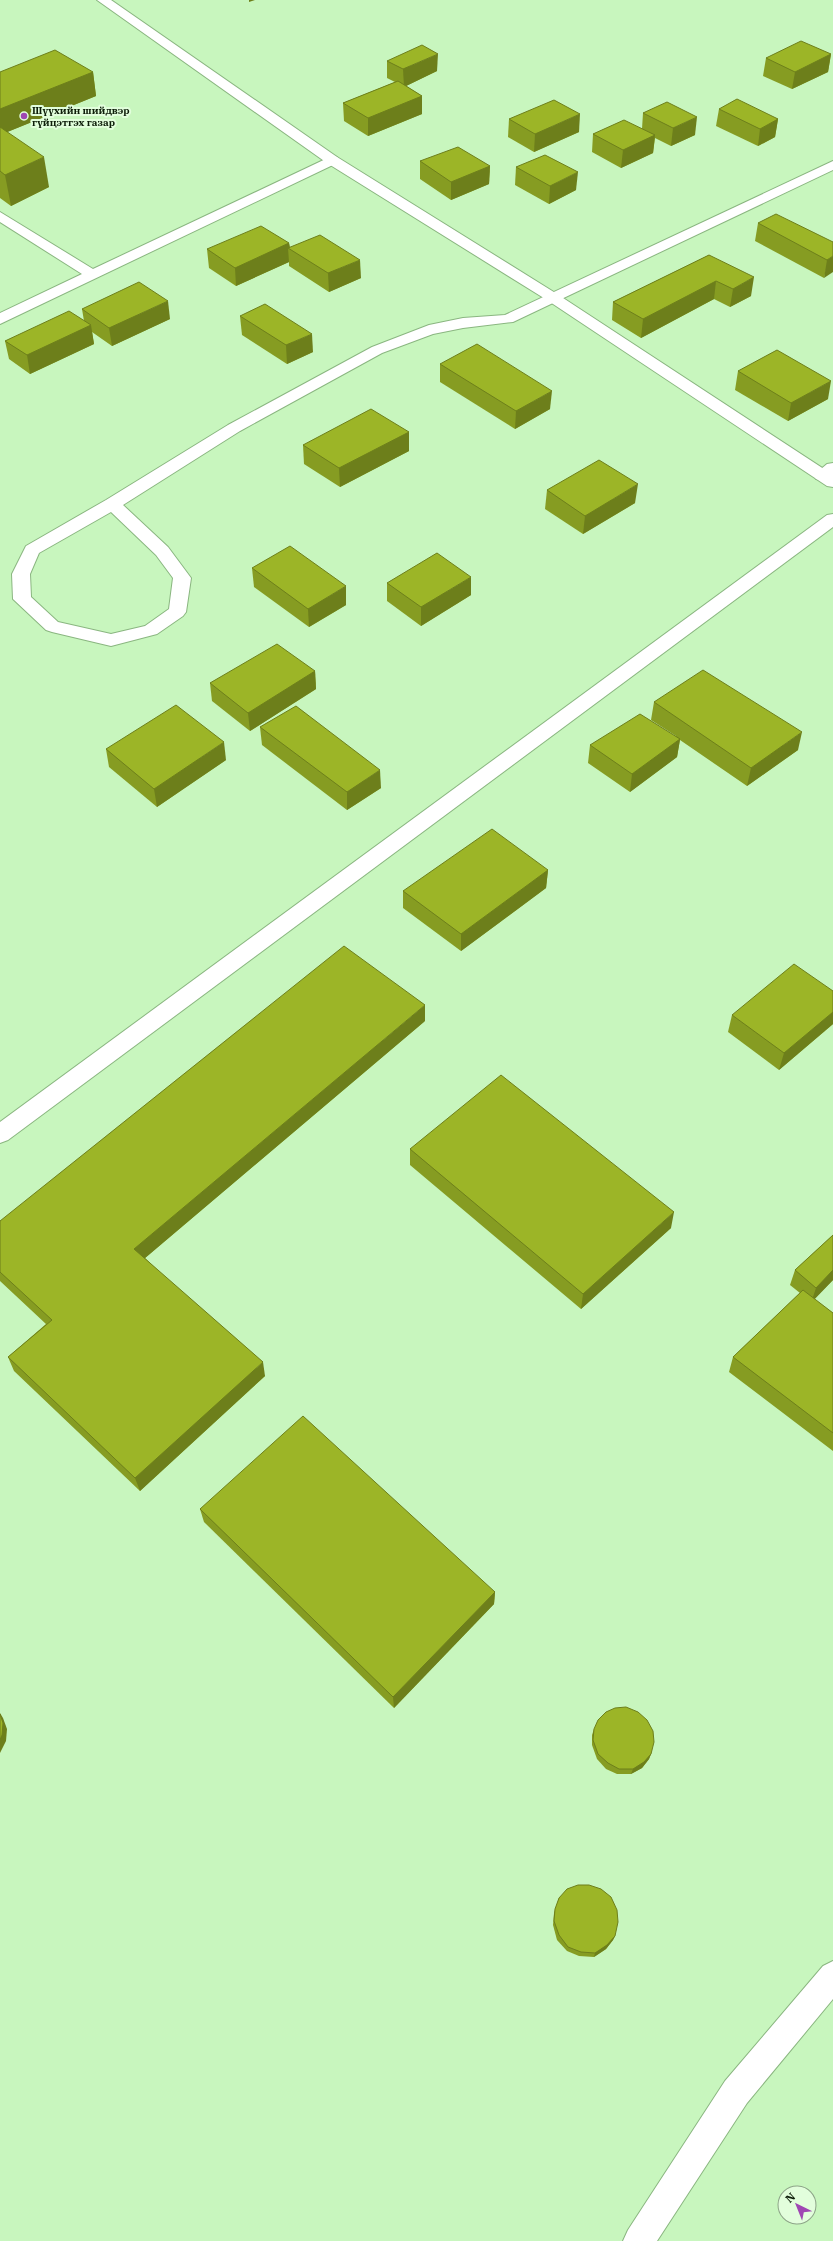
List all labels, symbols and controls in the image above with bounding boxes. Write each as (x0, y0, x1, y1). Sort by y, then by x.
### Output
place label: Шүүхийн шийдвэр гүйцэтгэх газар (32, 104, 130, 129)
marker: Шүүхийн шийдвэр гүйцэтгэх газар (19, 111, 29, 121)
north arrow (777, 2185, 817, 2225)
text: N (782, 2189, 798, 2206)

